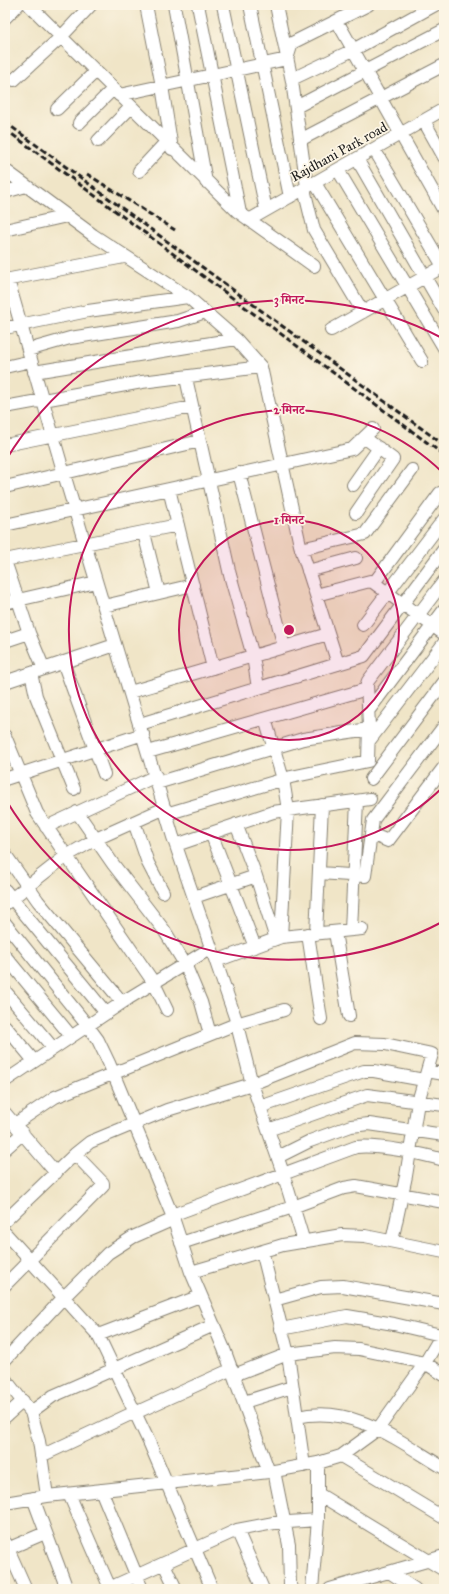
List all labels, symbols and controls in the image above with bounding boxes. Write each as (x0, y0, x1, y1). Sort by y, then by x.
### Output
street label: Rajdhani Park road (288, 118, 390, 186)
text: 3 मिनट (274, 293, 305, 308)
text: 2 मिनट (273, 403, 306, 417)
text: 1 मिनट (274, 513, 305, 527)
centre of rings (282, 623, 296, 637)

